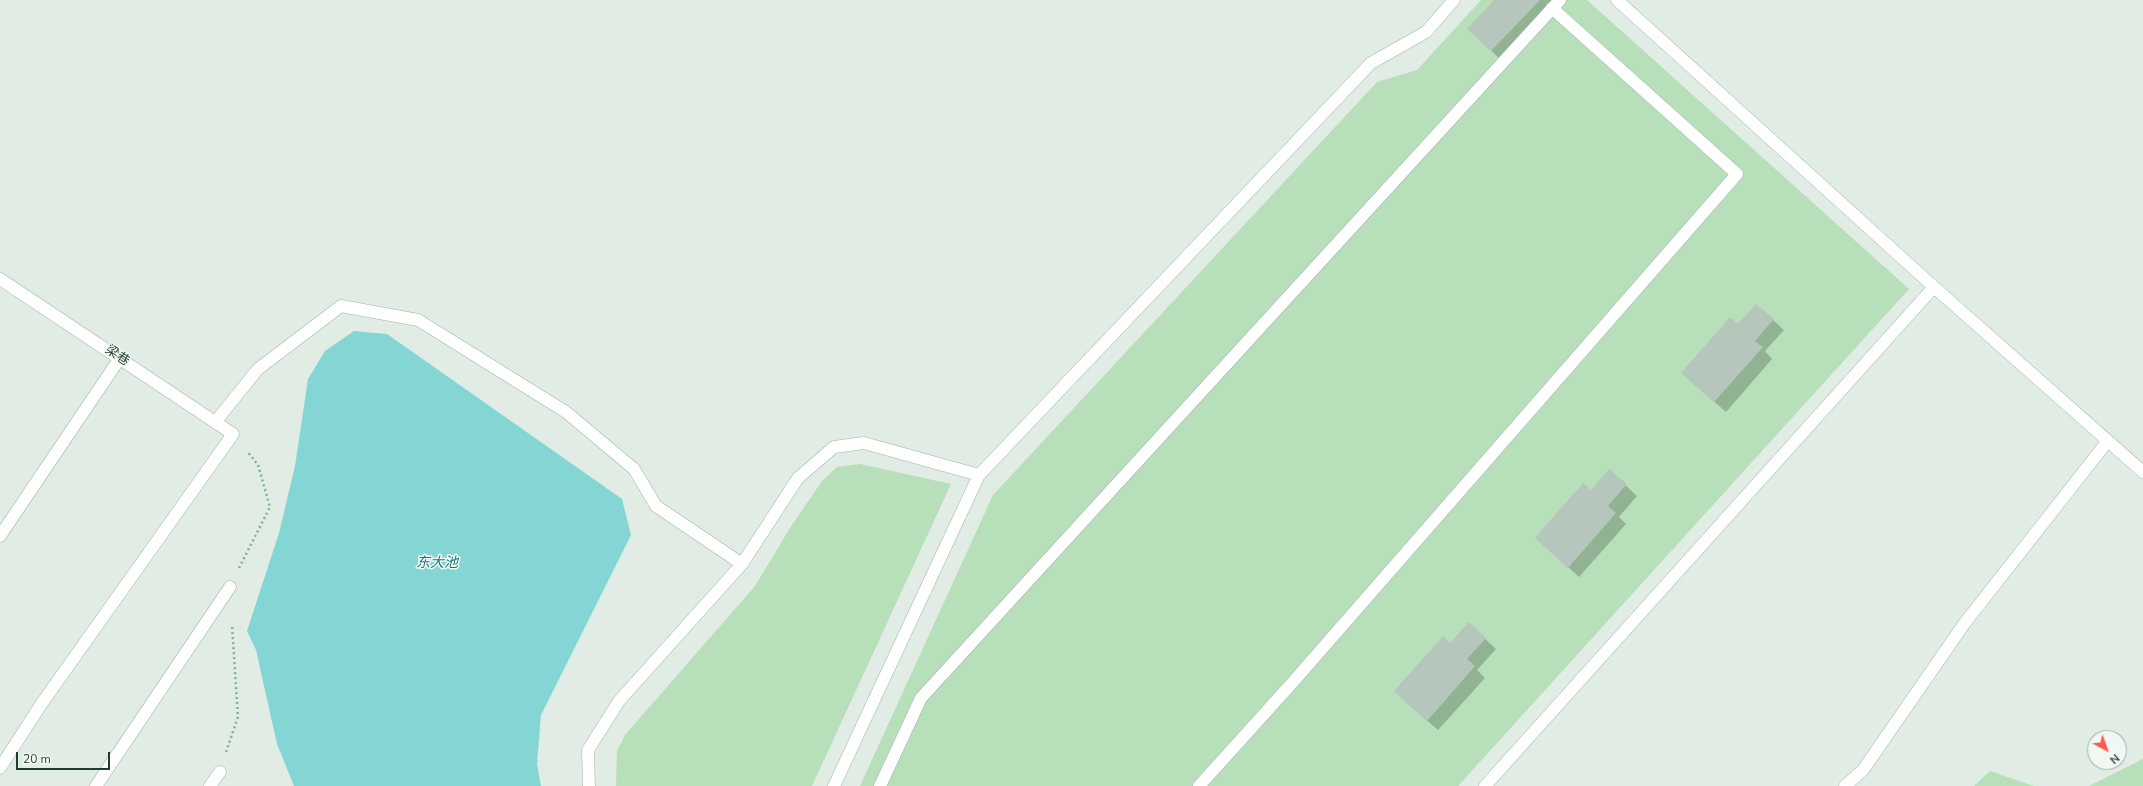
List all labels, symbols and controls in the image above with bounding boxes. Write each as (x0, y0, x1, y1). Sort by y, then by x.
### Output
street label: 梁巷 (102, 342, 132, 370)
water label: 东大池 (416, 556, 458, 572)
north arrow (2087, 730, 2127, 770)
scale bar (18, 744, 112, 770)
text: N (2107, 750, 2123, 767)
text: 20 m (23, 751, 51, 767)

